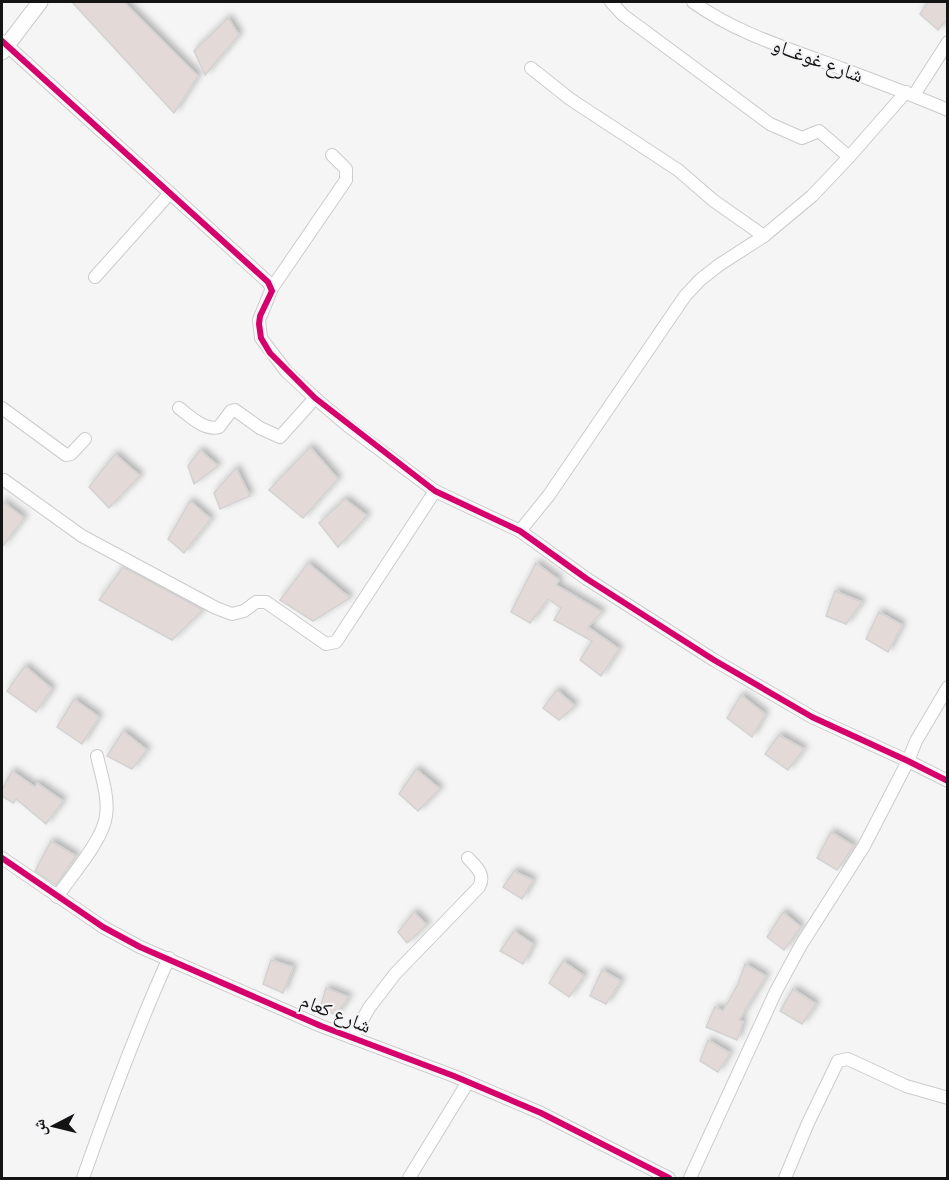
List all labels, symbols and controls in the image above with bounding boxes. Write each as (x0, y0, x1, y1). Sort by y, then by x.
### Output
street label: شارع غوغــاو (769, 32, 867, 88)
street label: شارع كعام (296, 988, 375, 1040)
north arrow (24, 1096, 84, 1156)
text: ش (29, 1118, 50, 1137)

